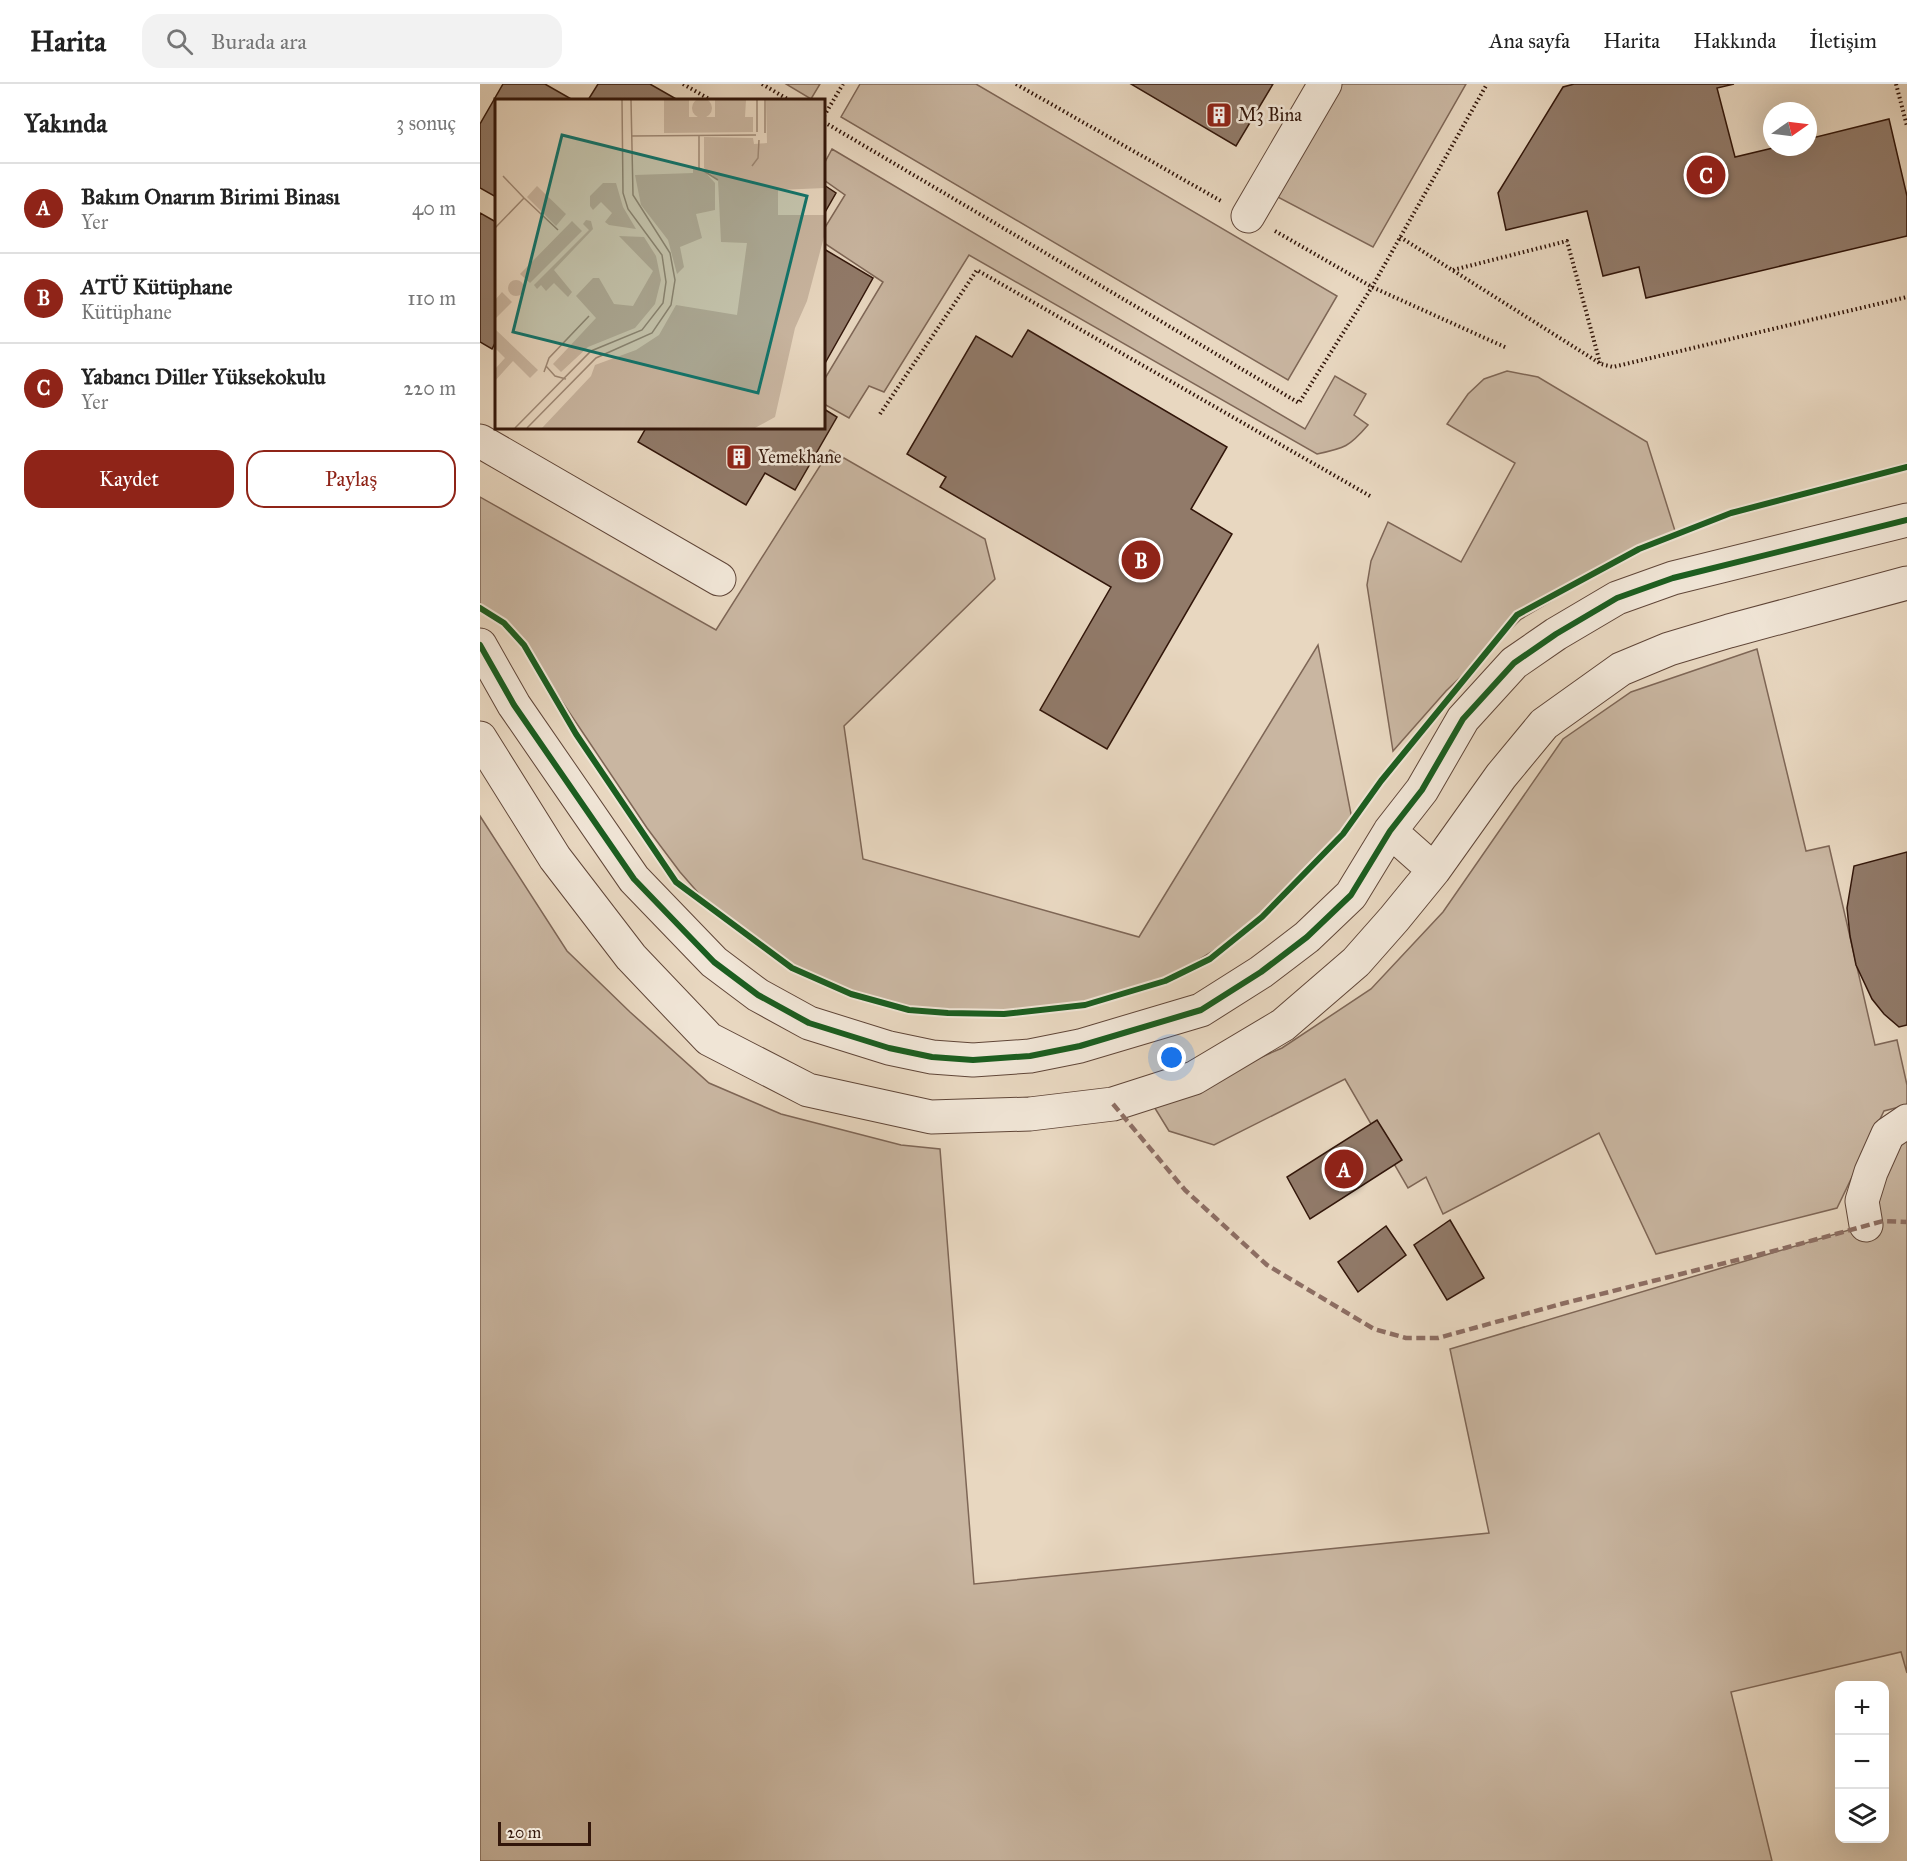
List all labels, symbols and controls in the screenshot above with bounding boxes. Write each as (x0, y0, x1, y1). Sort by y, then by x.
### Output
search box (142, 14, 562, 68)
text: Harita (30, 24, 106, 59)
icon: search (163, 25, 196, 58)
text: Burada ara (211, 28, 307, 55)
text: Ana sayfa (1489, 28, 1570, 54)
text: Harita (1603, 28, 1660, 54)
text: Hakkında (1693, 28, 1776, 54)
text: İletişim (1809, 28, 1877, 54)
inset map (495, 99, 825, 429)
building icon: M3 Bina (1204, 100, 1234, 130)
north arrow (1763, 102, 1817, 156)
place label: M3 Bina (1238, 104, 1302, 126)
text: Yakında (24, 107, 107, 139)
text: 3 sonuç (396, 111, 456, 135)
pin: C (1686, 152, 1726, 197)
text: Bakım Onarım Birimi Binası (81, 183, 340, 210)
text: A (37, 196, 50, 220)
text: 40 m (412, 196, 456, 220)
text: Yer (81, 210, 108, 234)
text: ATÜ Kütüphane (81, 273, 232, 300)
text: B (37, 286, 50, 310)
text: 110 m (408, 286, 456, 310)
text: Kütüphane (81, 300, 172, 324)
text: Yabancı Diller Yüksekokulu (81, 363, 326, 390)
text: C (37, 376, 50, 400)
text: 220 m (404, 376, 456, 400)
text: Yer (81, 390, 108, 414)
building icon: Yemekhane (724, 442, 754, 472)
place label: Yemekhane (758, 446, 841, 468)
button: Kaydet (24, 450, 234, 508)
button: Paylaş (246, 450, 456, 508)
pin: B (1122, 538, 1160, 582)
your location (1157, 1043, 1186, 1072)
pin: A (1324, 1146, 1364, 1192)
map controls (1835, 1681, 1889, 1843)
button: + (1835, 1681, 1889, 1735)
button: − (1835, 1735, 1889, 1789)
button: layers (1835, 1789, 1889, 1843)
scale bar (498, 1819, 591, 1846)
text: 20 m (507, 1823, 541, 1842)

